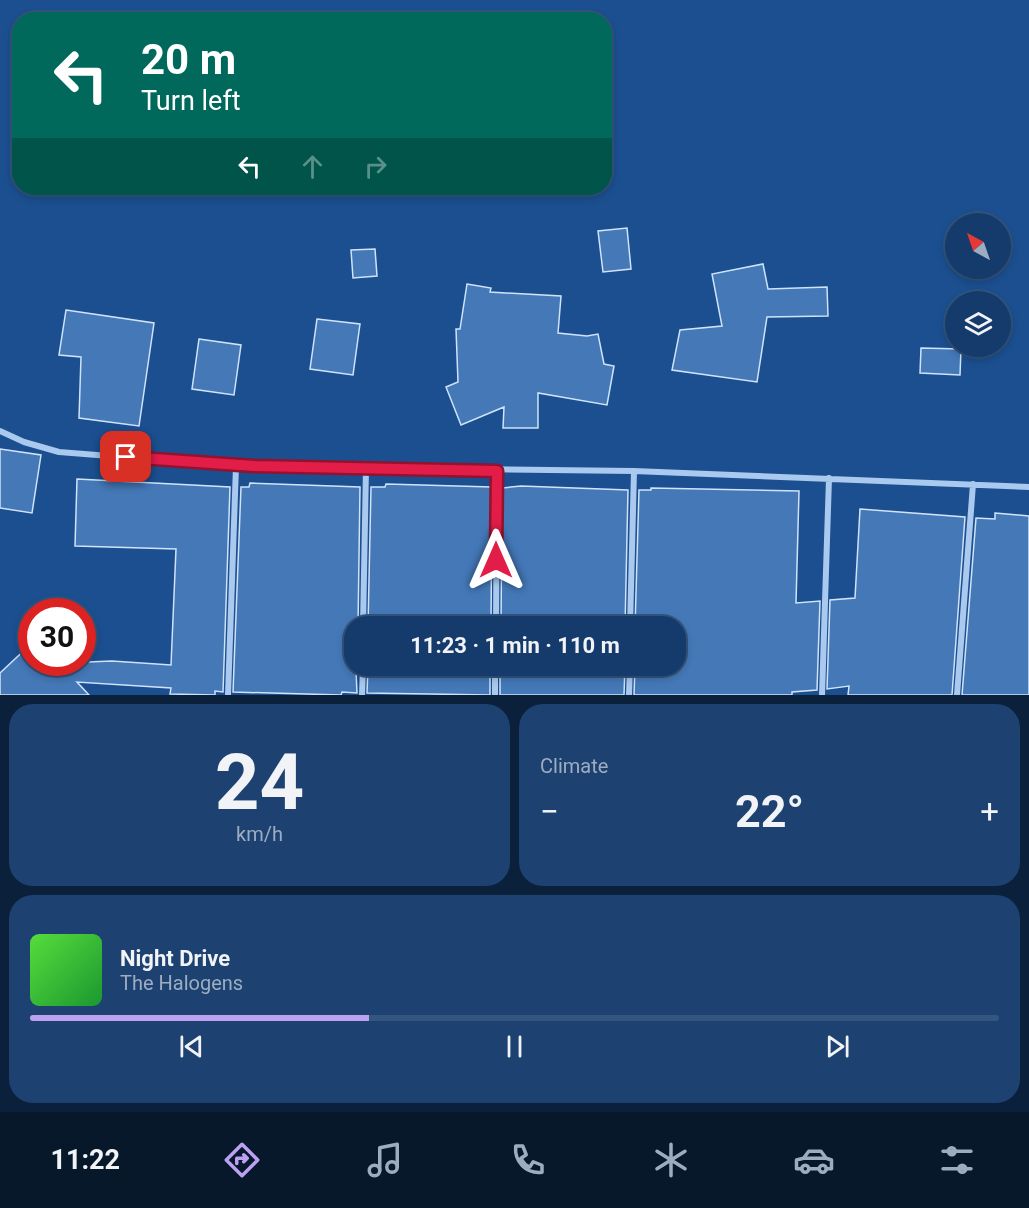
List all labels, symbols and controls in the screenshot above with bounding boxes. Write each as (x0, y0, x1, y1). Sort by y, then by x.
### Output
text: 20 m (141, 35, 236, 84)
icon: left (42, 36, 120, 114)
text: Turn left (141, 85, 241, 117)
icon: left (233, 150, 266, 183)
icon: ahead (296, 150, 329, 183)
icon: right (359, 150, 392, 183)
north arrow (945, 213, 1011, 279)
map controls (945, 213, 1011, 357)
button: layers (945, 291, 1011, 357)
pin (100, 431, 151, 482)
icon: arrive (109, 440, 142, 473)
position arrow (464, 528, 528, 592)
speed limit sign: 30 (18, 598, 96, 676)
text: 11:23 · 1 min · 110 m (410, 633, 620, 658)
text: 24 (215, 737, 304, 828)
text: Climate (540, 754, 608, 778)
text: 22° (735, 785, 804, 838)
text: − (540, 792, 559, 831)
text: + (980, 792, 999, 831)
text: km/h (236, 822, 283, 846)
text: Night Drive (120, 946, 230, 971)
text: The Halogens (120, 971, 243, 995)
icon: previous (175, 1030, 208, 1063)
icon: pause (498, 1030, 531, 1063)
icon: next (821, 1030, 854, 1063)
icon: directions (221, 1139, 263, 1181)
icon: music (364, 1139, 406, 1181)
icon: phone (507, 1139, 549, 1181)
icon: climate (650, 1139, 692, 1181)
icon: car (793, 1139, 835, 1181)
icon: filters (936, 1139, 978, 1181)
text: 11:22 (51, 1144, 120, 1176)

